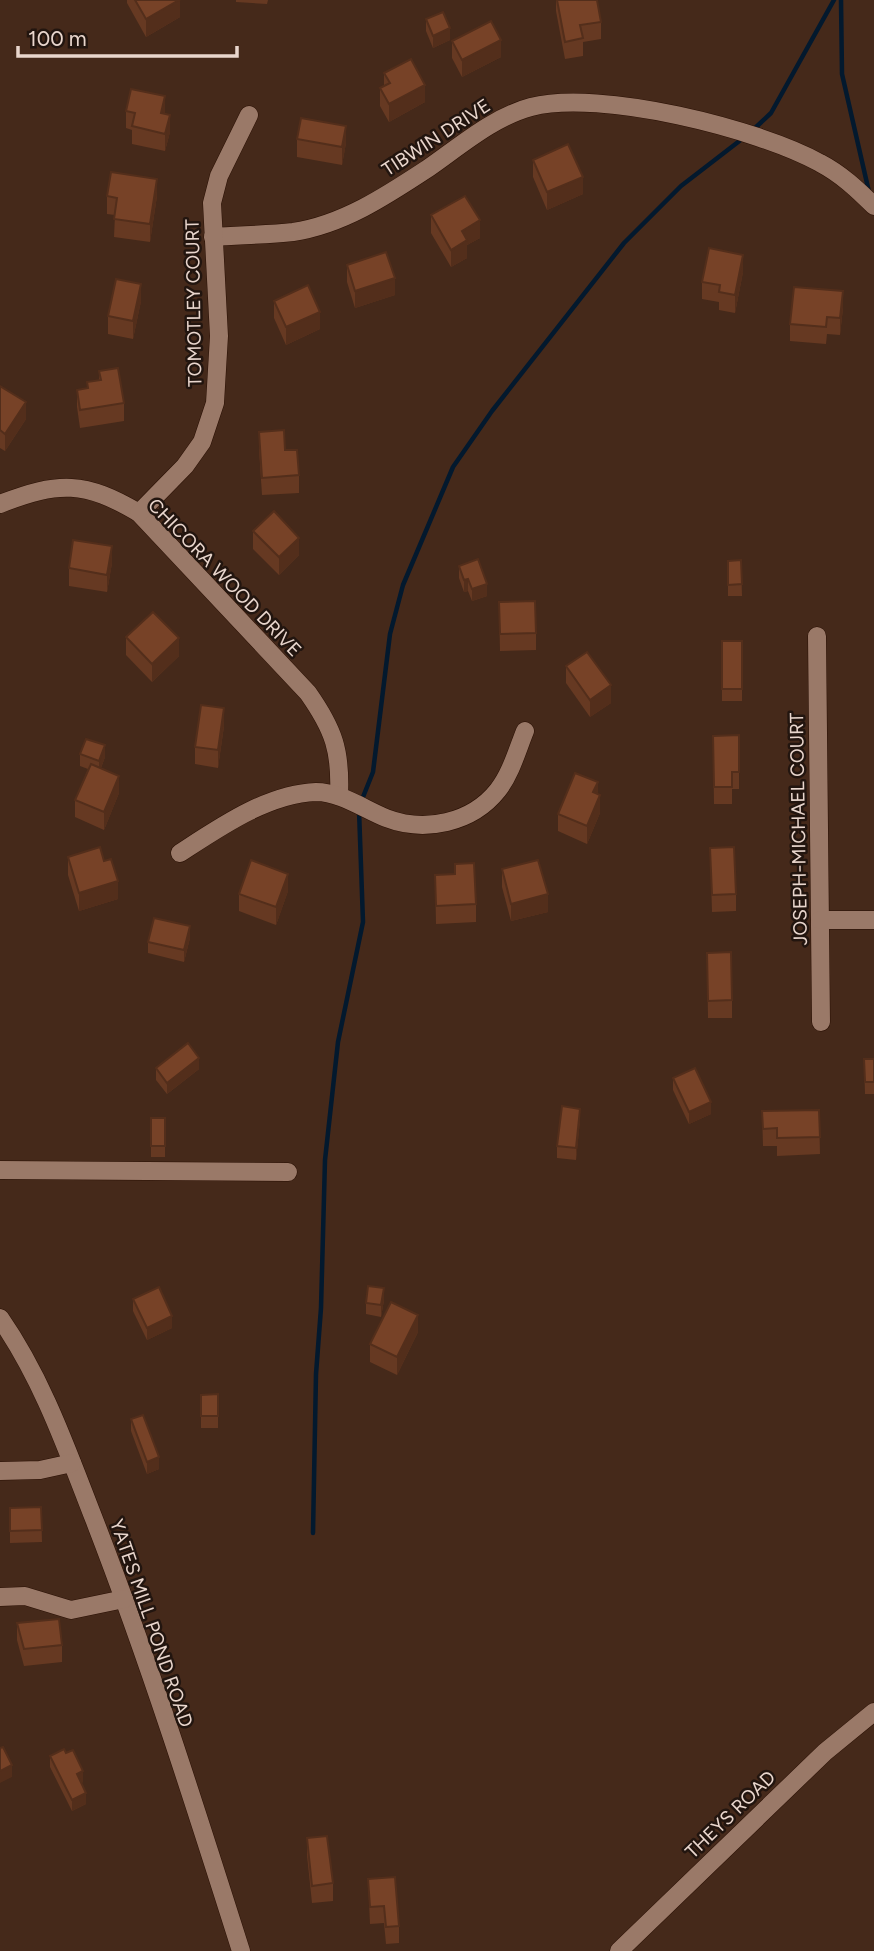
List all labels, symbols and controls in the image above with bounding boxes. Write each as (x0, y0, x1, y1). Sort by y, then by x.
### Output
scale bar (18, 14, 236, 58)
text: 100 m (28, 26, 87, 51)
street label: TIBWIN DRIVE (378, 94, 495, 181)
street label: TOMOTLEY COURT (181, 218, 206, 387)
street label: CHICORA WOOD DRIVE (143, 493, 306, 661)
street label: JOSEPH-MICHAEL COURT (785, 712, 812, 946)
street label: YATES MILL POND ROAD (105, 1516, 198, 1730)
street label: THEYS ROAD (680, 1766, 780, 1863)

